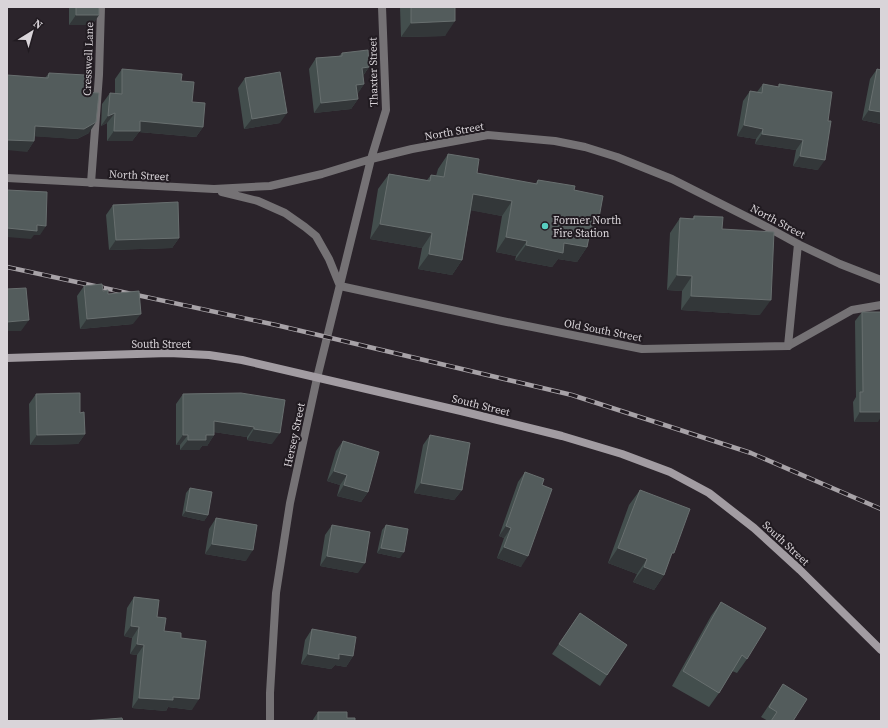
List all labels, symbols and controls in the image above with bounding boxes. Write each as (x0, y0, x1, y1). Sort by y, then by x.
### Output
north arrow (12, 12, 52, 52)
text: N (30, 16, 45, 33)
street label: Cresswell Lane (80, 21, 97, 96)
street label: Thaxter Street (365, 37, 382, 107)
street label: North Street (423, 119, 485, 144)
street label: North Street (109, 166, 170, 185)
street label: North Street (748, 201, 808, 242)
place label: Former North Fire Station (553, 213, 622, 241)
marker: Former North Fire Station (540, 221, 550, 231)
street label: Old South Street (563, 316, 644, 345)
street label: South Street (131, 337, 191, 352)
street label: South Street (450, 391, 512, 420)
street label: Hersey Street (280, 401, 309, 469)
street label: South Street (759, 518, 813, 569)

